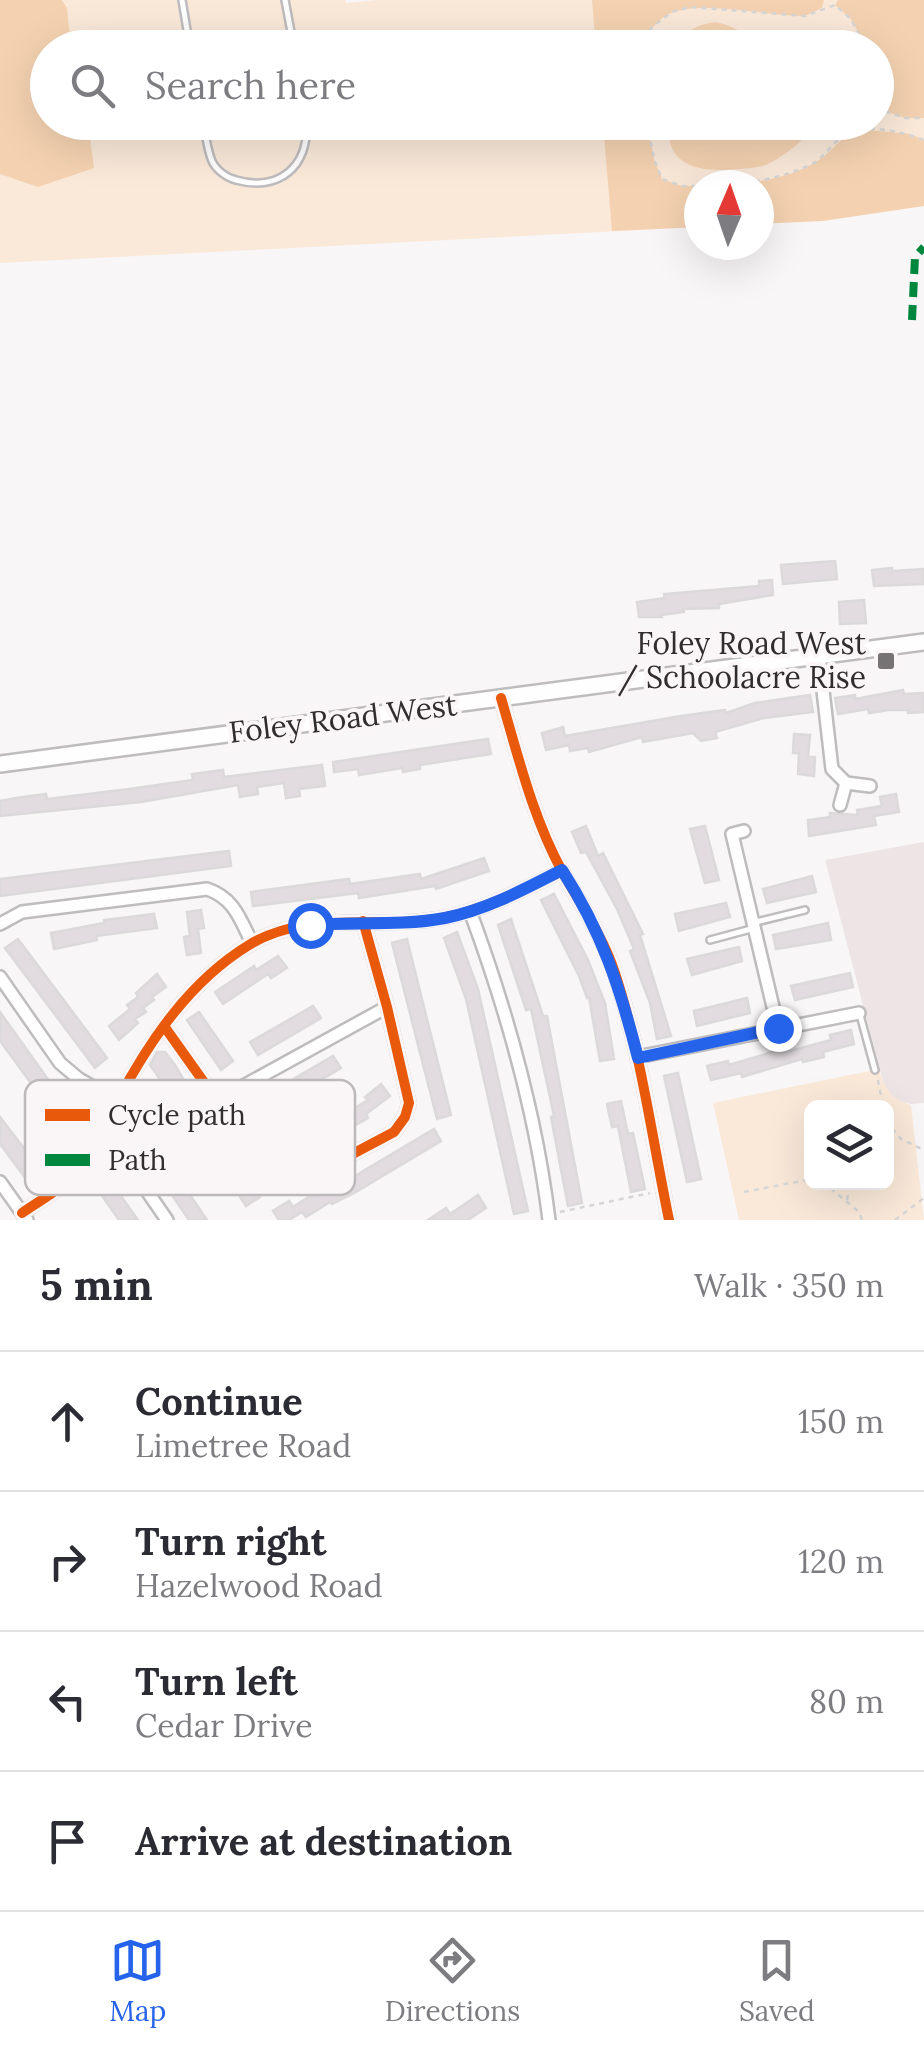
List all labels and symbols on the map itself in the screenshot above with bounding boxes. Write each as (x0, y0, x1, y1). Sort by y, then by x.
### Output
north arrow (684, 170, 774, 260)
place label: Foley Road West / Schoolacre Rise (617, 624, 866, 697)
marker: Foley Road West / Schoolacre Rise (875, 650, 897, 672)
street label: Foley Road West (227, 685, 460, 752)
route start (288, 903, 334, 949)
route end (756, 1006, 802, 1052)
legend (25, 1080, 355, 1195)
text: Cycle path (108, 1097, 246, 1133)
text: Path (108, 1142, 167, 1178)

